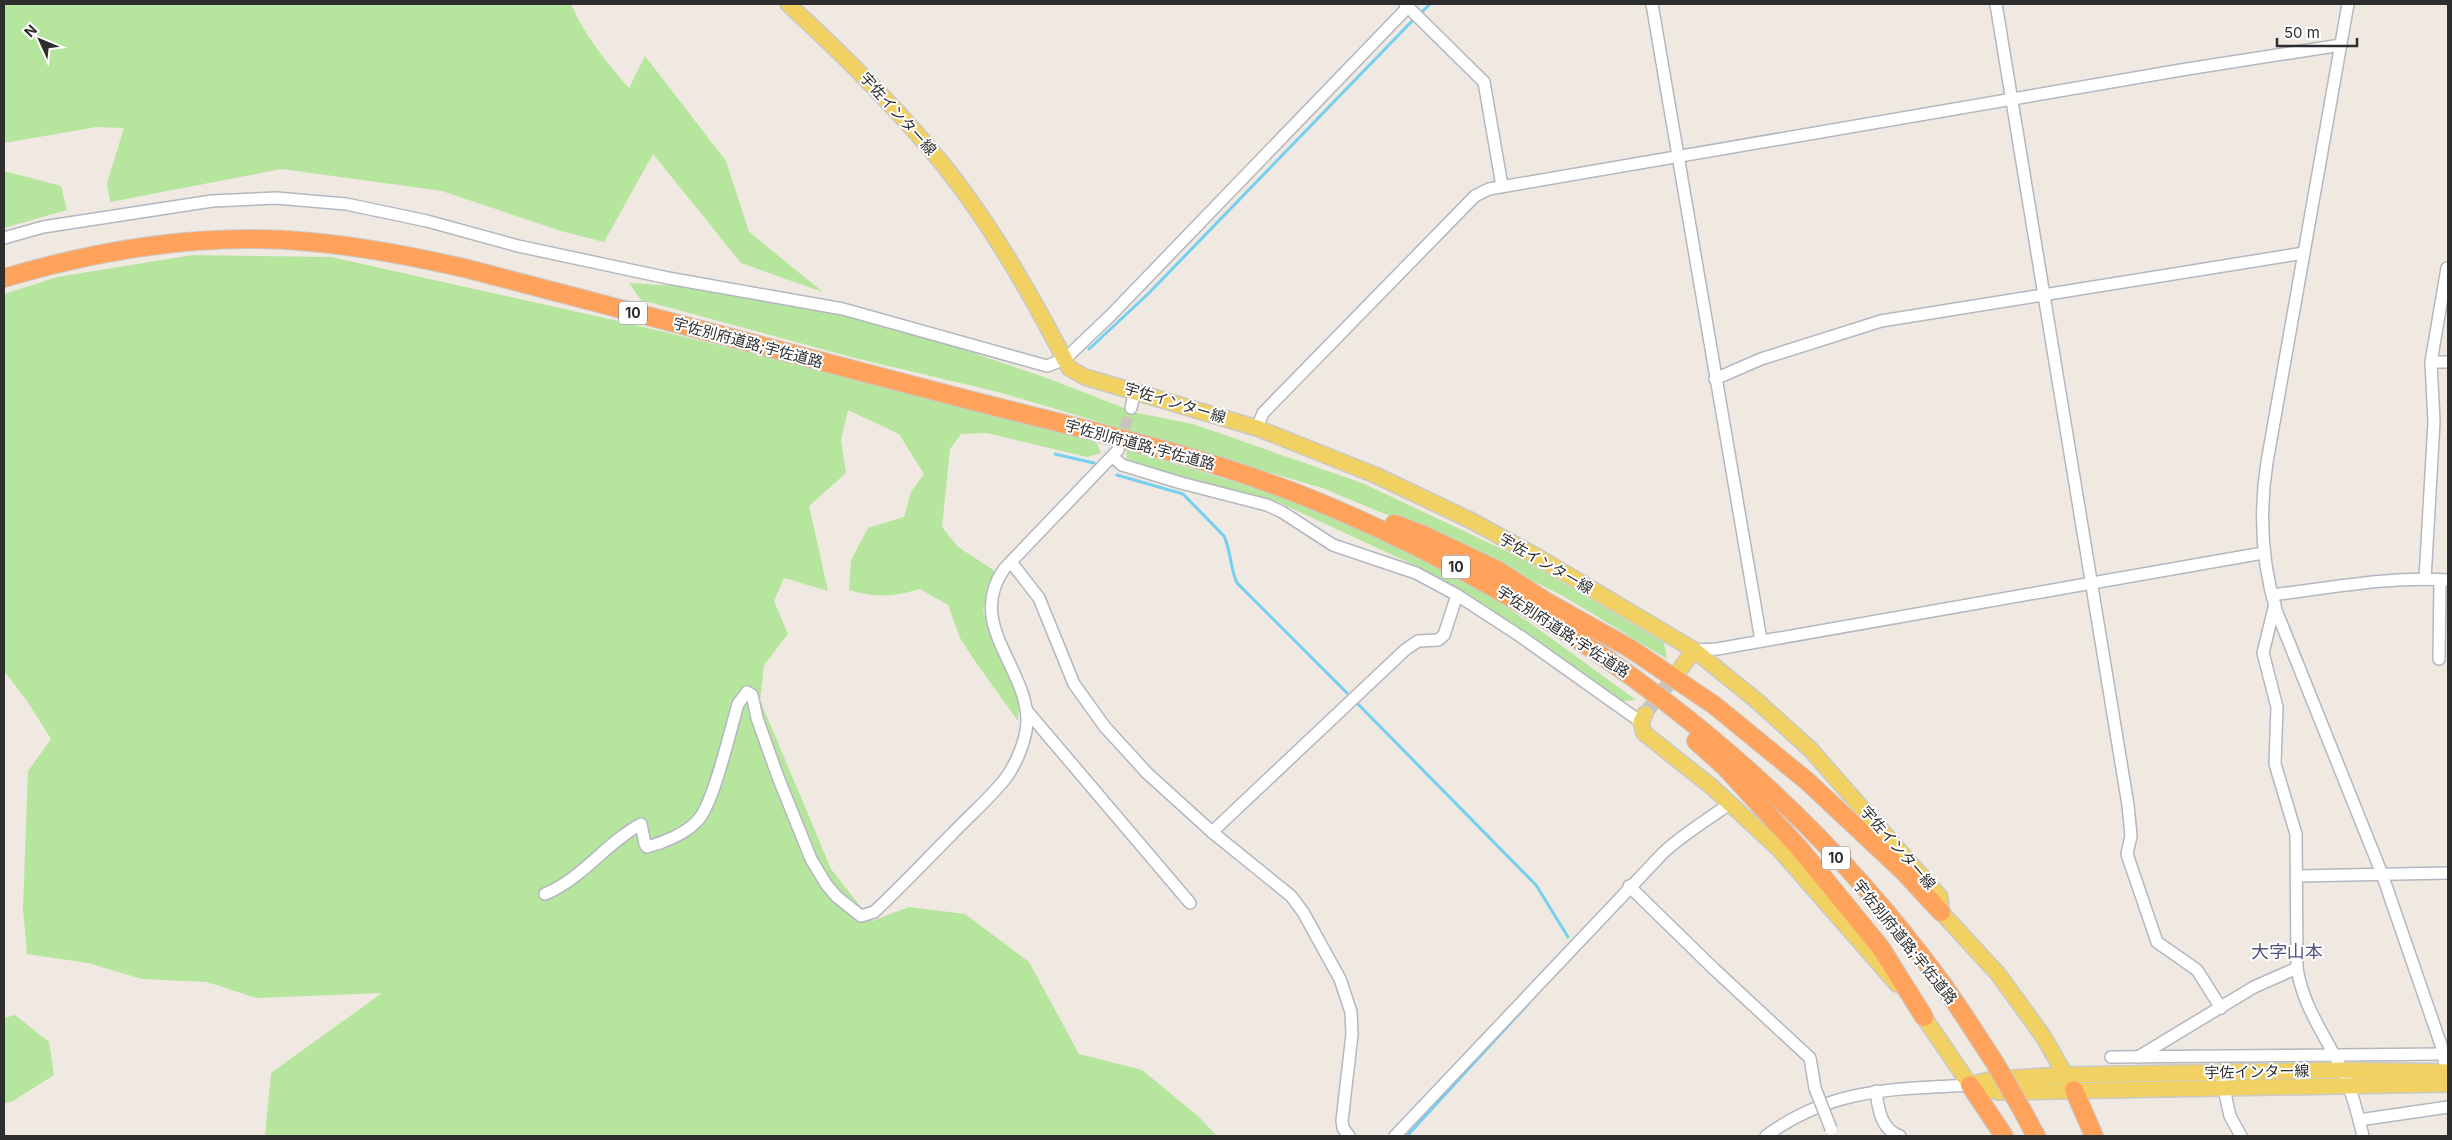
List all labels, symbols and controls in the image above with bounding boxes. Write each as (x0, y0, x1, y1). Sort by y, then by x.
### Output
north arrow (15, 15, 65, 65)
scale bar (2277, 15, 2357, 47)
text: N (20, 21, 40, 40)
text: 50 m (2284, 23, 2320, 42)
street label: 宇佐インター線 (856, 68, 941, 159)
road number: 10 (619, 302, 647, 324)
street label: 宇佐別府道路;宇佐道路 (671, 313, 825, 372)
street label: 宇佐インター線 (1122, 378, 1228, 427)
street label: 宇佐別府道路;宇佐道路 (1063, 415, 1217, 474)
street label: 宇佐インター線 (1496, 529, 1596, 598)
road number: 10 (1442, 556, 1470, 578)
street label: 宇佐別府道路;宇佐道路 (1493, 582, 1633, 682)
street label: 宇佐インター線 (1857, 802, 1940, 894)
road number: 10 (1822, 846, 1850, 870)
street label: 宇佐別府道路;宇佐道路 (1849, 876, 1961, 1008)
district label: 大字山本 (2251, 941, 2323, 962)
street label: 宇佐インター線 (2204, 1061, 2310, 1082)

